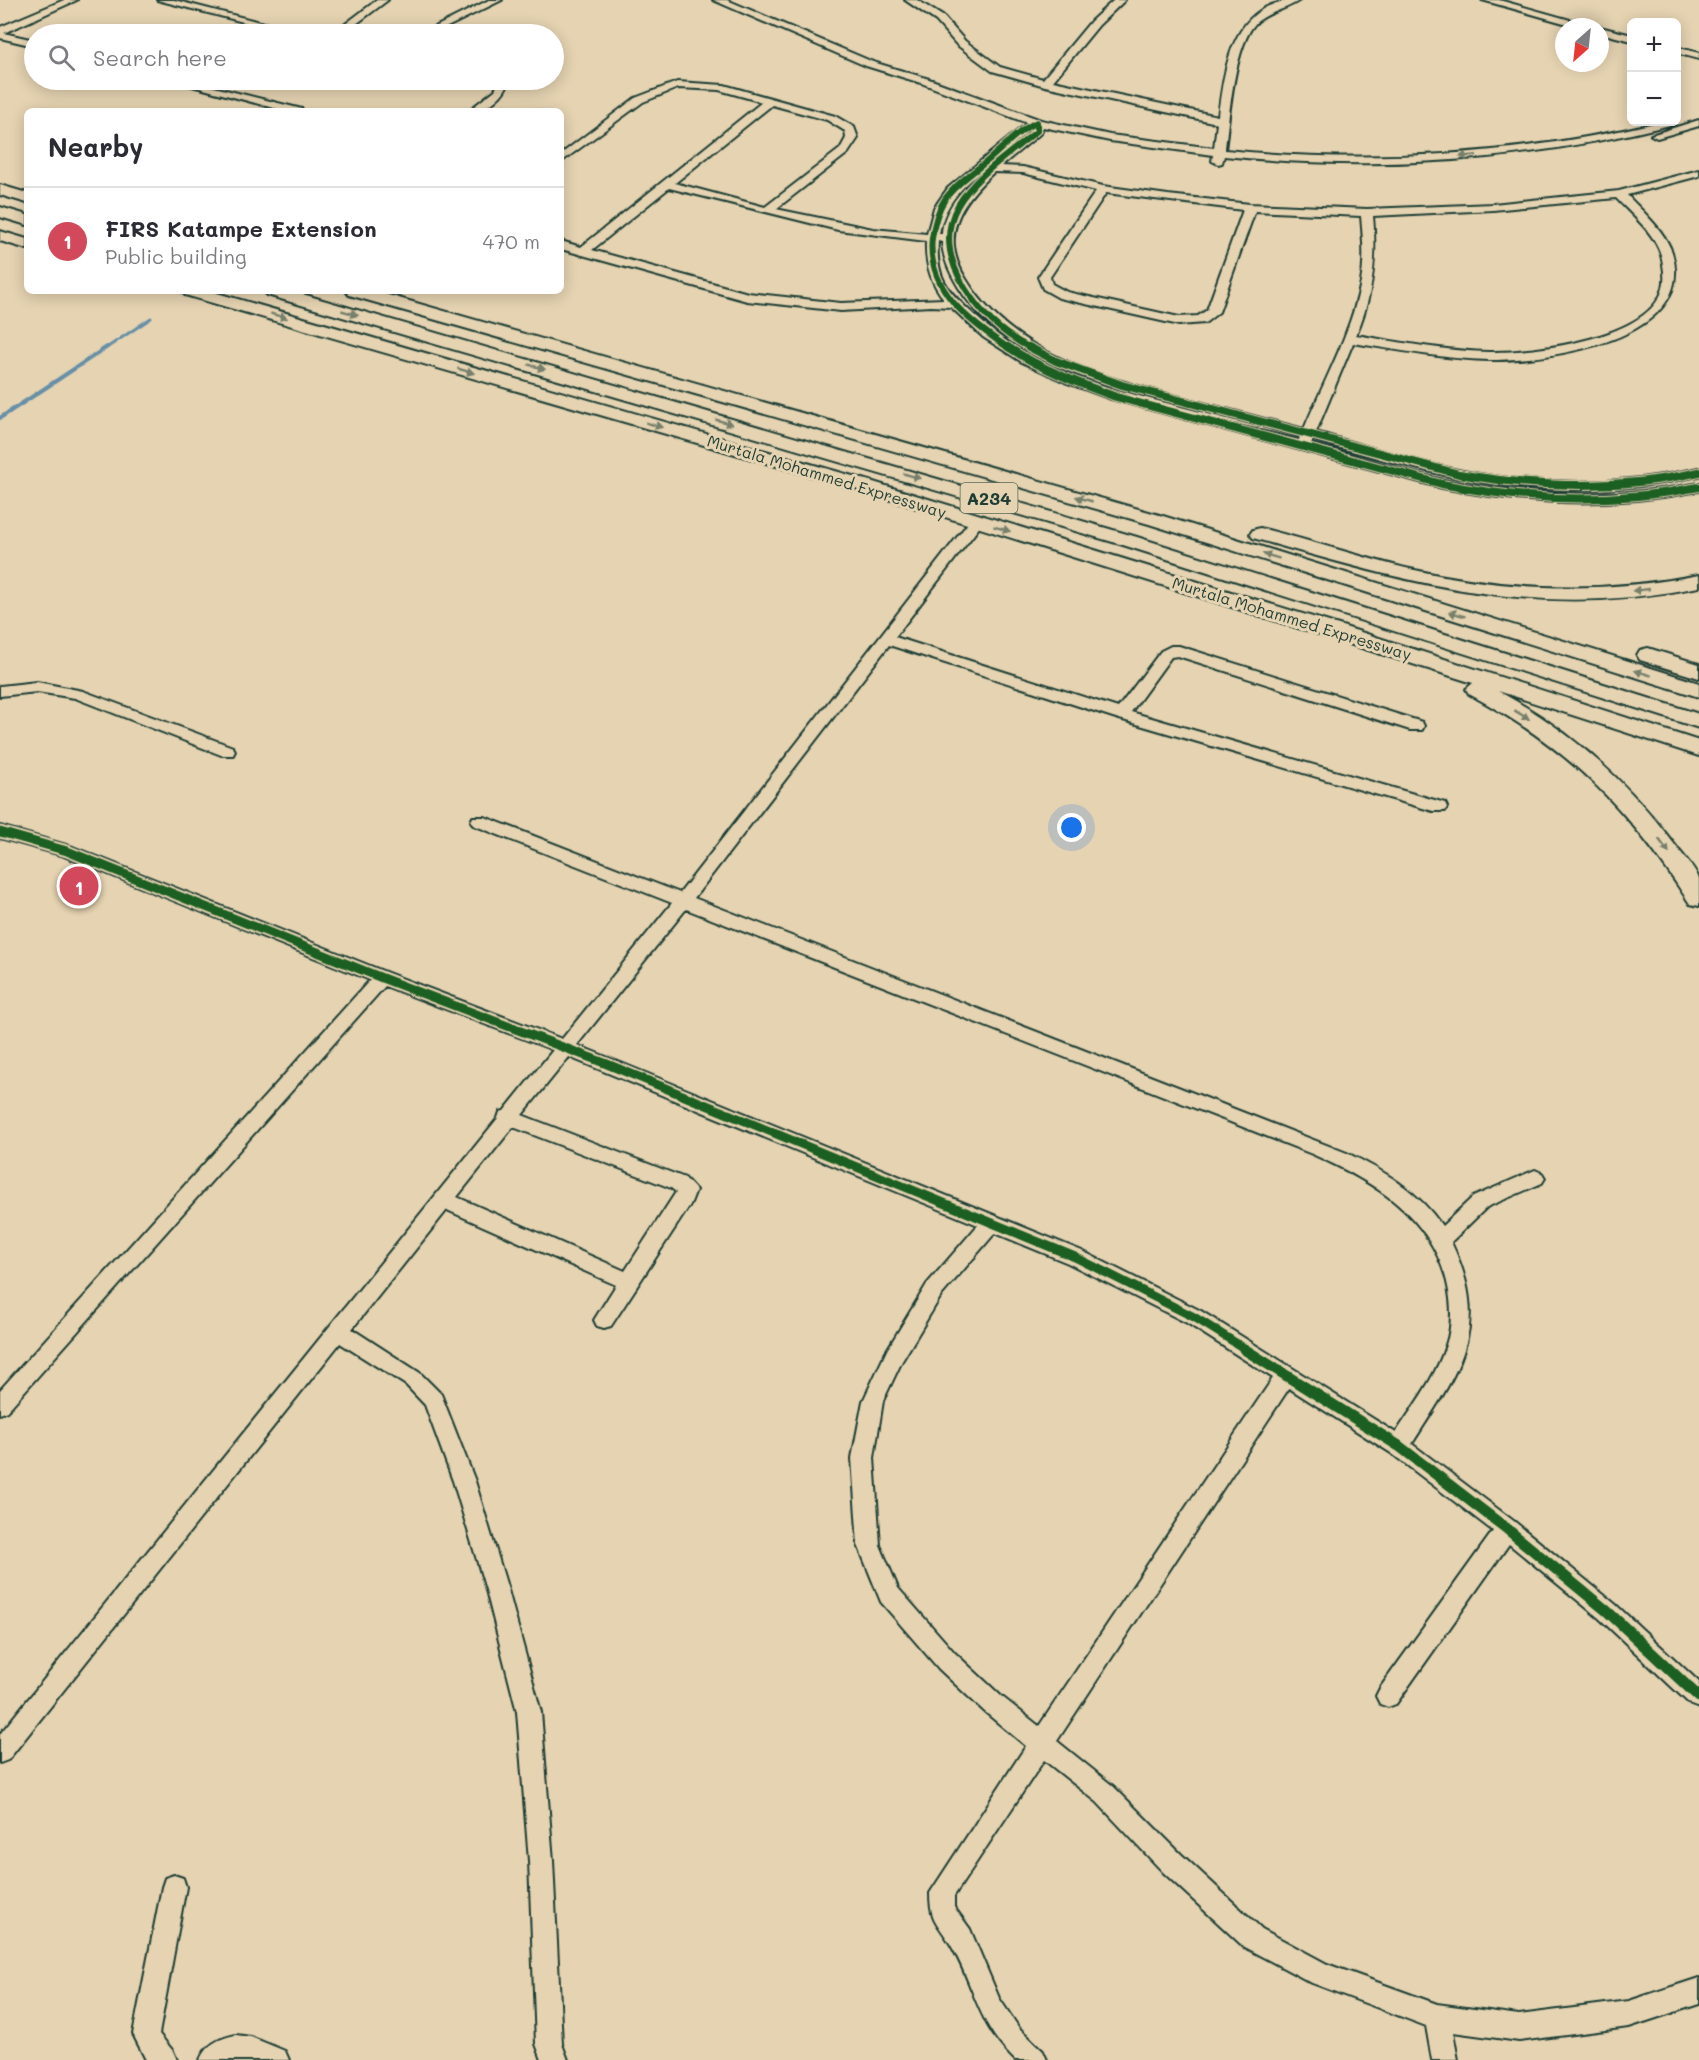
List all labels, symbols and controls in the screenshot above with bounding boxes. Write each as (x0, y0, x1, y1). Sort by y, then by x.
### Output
north arrow (1555, 18, 1609, 72)
map controls (1627, 18, 1681, 126)
button: + (1627, 18, 1681, 72)
search box (24, 24, 564, 90)
icon: search (45, 41, 78, 74)
text: Search here (93, 43, 227, 72)
button: − (1627, 72, 1681, 126)
text: Nearby (48, 130, 143, 164)
one-way arrow (1458, 151, 1477, 161)
text: FIRS Katampe Extension (105, 214, 377, 243)
text: 1 (63, 228, 72, 254)
text: 470 m (482, 228, 540, 254)
text: Public building (105, 243, 247, 269)
one-way arrow (341, 309, 359, 318)
one-way arrow (270, 312, 288, 321)
one-way arrow (528, 363, 546, 372)
one-way arrow (457, 367, 475, 376)
one-way arrow (715, 418, 733, 427)
one-way arrow (645, 421, 663, 430)
street label: Murtala Mohammed Expressway (705, 430, 949, 522)
one-way arrow (903, 472, 921, 481)
road number: A234 (960, 483, 1018, 513)
one-way arrow (1075, 494, 1093, 503)
one-way arrow (993, 525, 1011, 534)
one-way arrow (1262, 550, 1280, 560)
street label: Murtala Mohammed Expressway (1170, 572, 1414, 664)
one-way arrow (1632, 585, 1651, 595)
one-way arrow (1448, 609, 1466, 618)
one-way arrow (1634, 667, 1652, 677)
one-way arrow (1514, 709, 1530, 720)
your location (1057, 813, 1086, 842)
one-way arrow (1658, 838, 1670, 854)
pin: 1 (60, 864, 98, 908)

